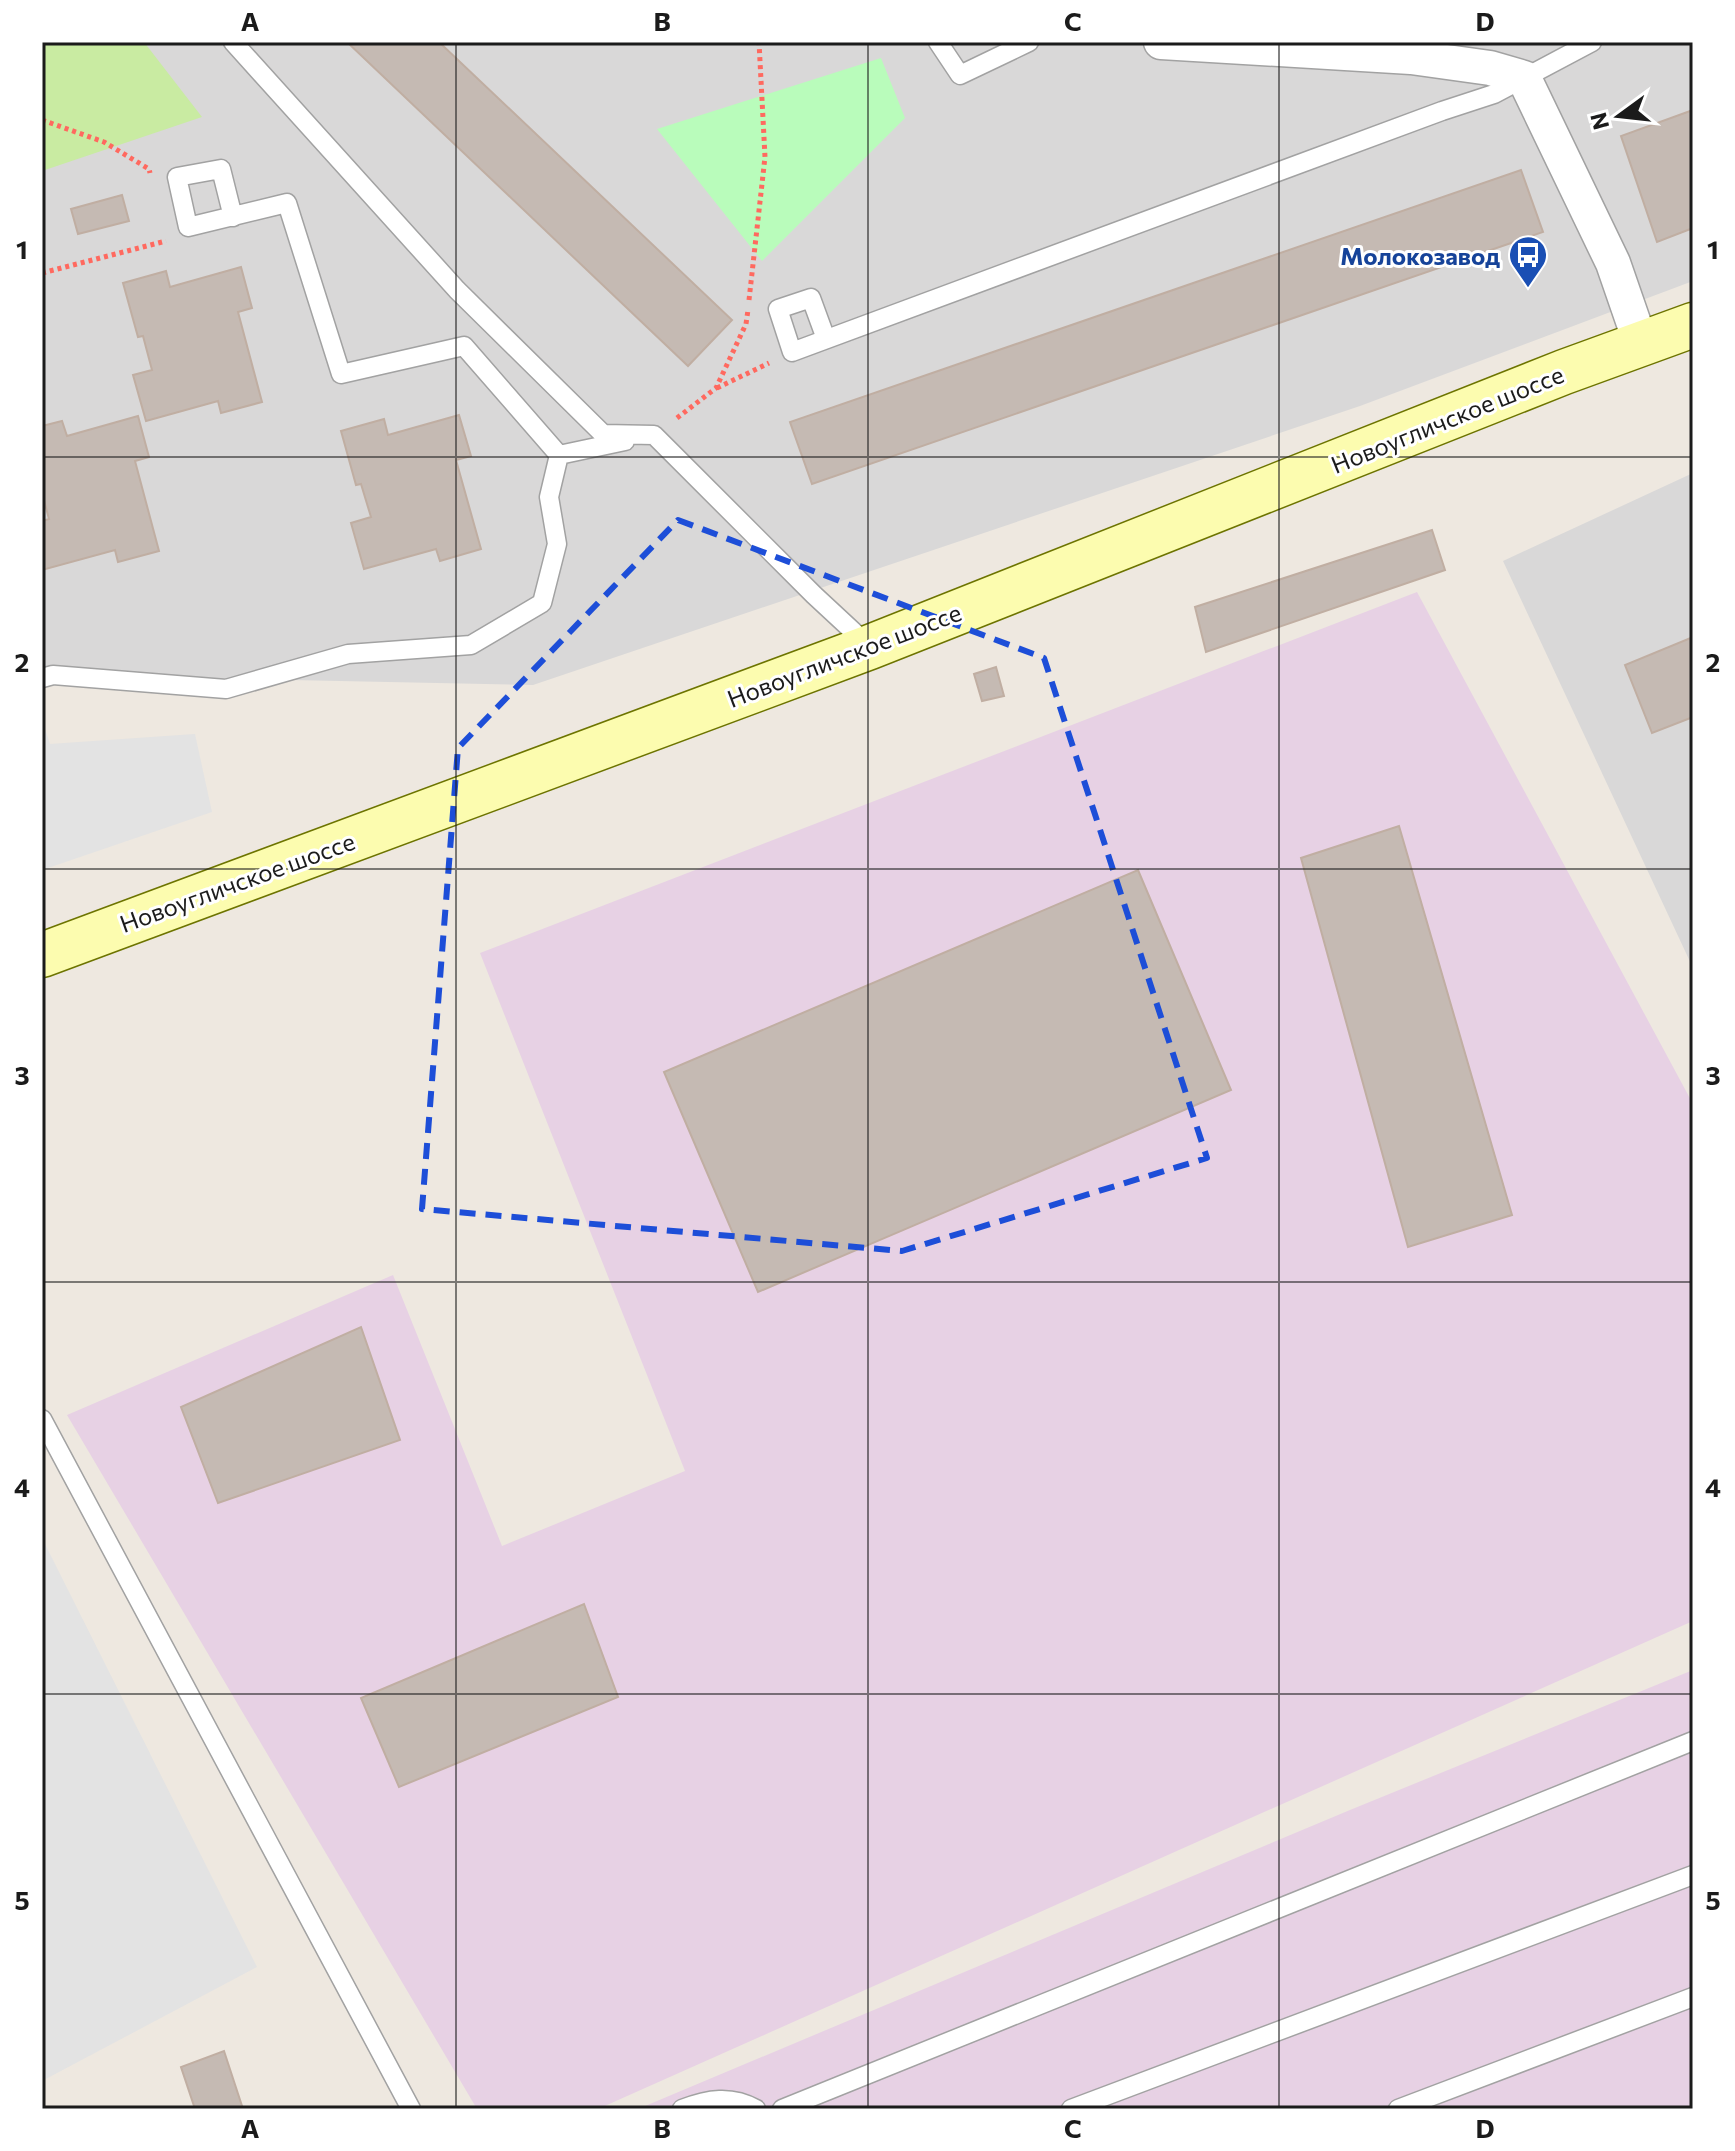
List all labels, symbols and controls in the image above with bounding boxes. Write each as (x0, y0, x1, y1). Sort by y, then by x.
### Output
text: A (241, 5, 260, 36)
text: B (653, 5, 671, 36)
text: C (1064, 5, 1082, 36)
text: D (1475, 5, 1495, 36)
north arrow (1579, 76, 1659, 156)
text: N (1584, 110, 1614, 133)
text: 1 (16, 233, 28, 264)
text: 1 (1707, 233, 1719, 264)
bus stop icon: Молокозавод (1507, 234, 1549, 289)
place label: Молокозавод (1340, 241, 1500, 270)
street label: Новоугличское шоссе (1327, 359, 1567, 479)
street label: Новоугличское шоссе (723, 597, 965, 713)
text: 2 (15, 646, 29, 677)
text: 2 (1706, 646, 1720, 677)
street label: Новоугличское шоссе (115, 826, 359, 938)
text: 3 (14, 1059, 30, 1090)
text: 3 (1705, 1059, 1721, 1090)
text: 4 (14, 1471, 30, 1502)
text: 4 (1705, 1471, 1721, 1502)
text: 5 (14, 1884, 30, 1915)
text: 5 (1705, 1884, 1721, 1915)
text: A (241, 2112, 260, 2143)
text: B (653, 2112, 671, 2143)
text: C (1064, 2112, 1082, 2143)
text: D (1475, 2112, 1495, 2143)

